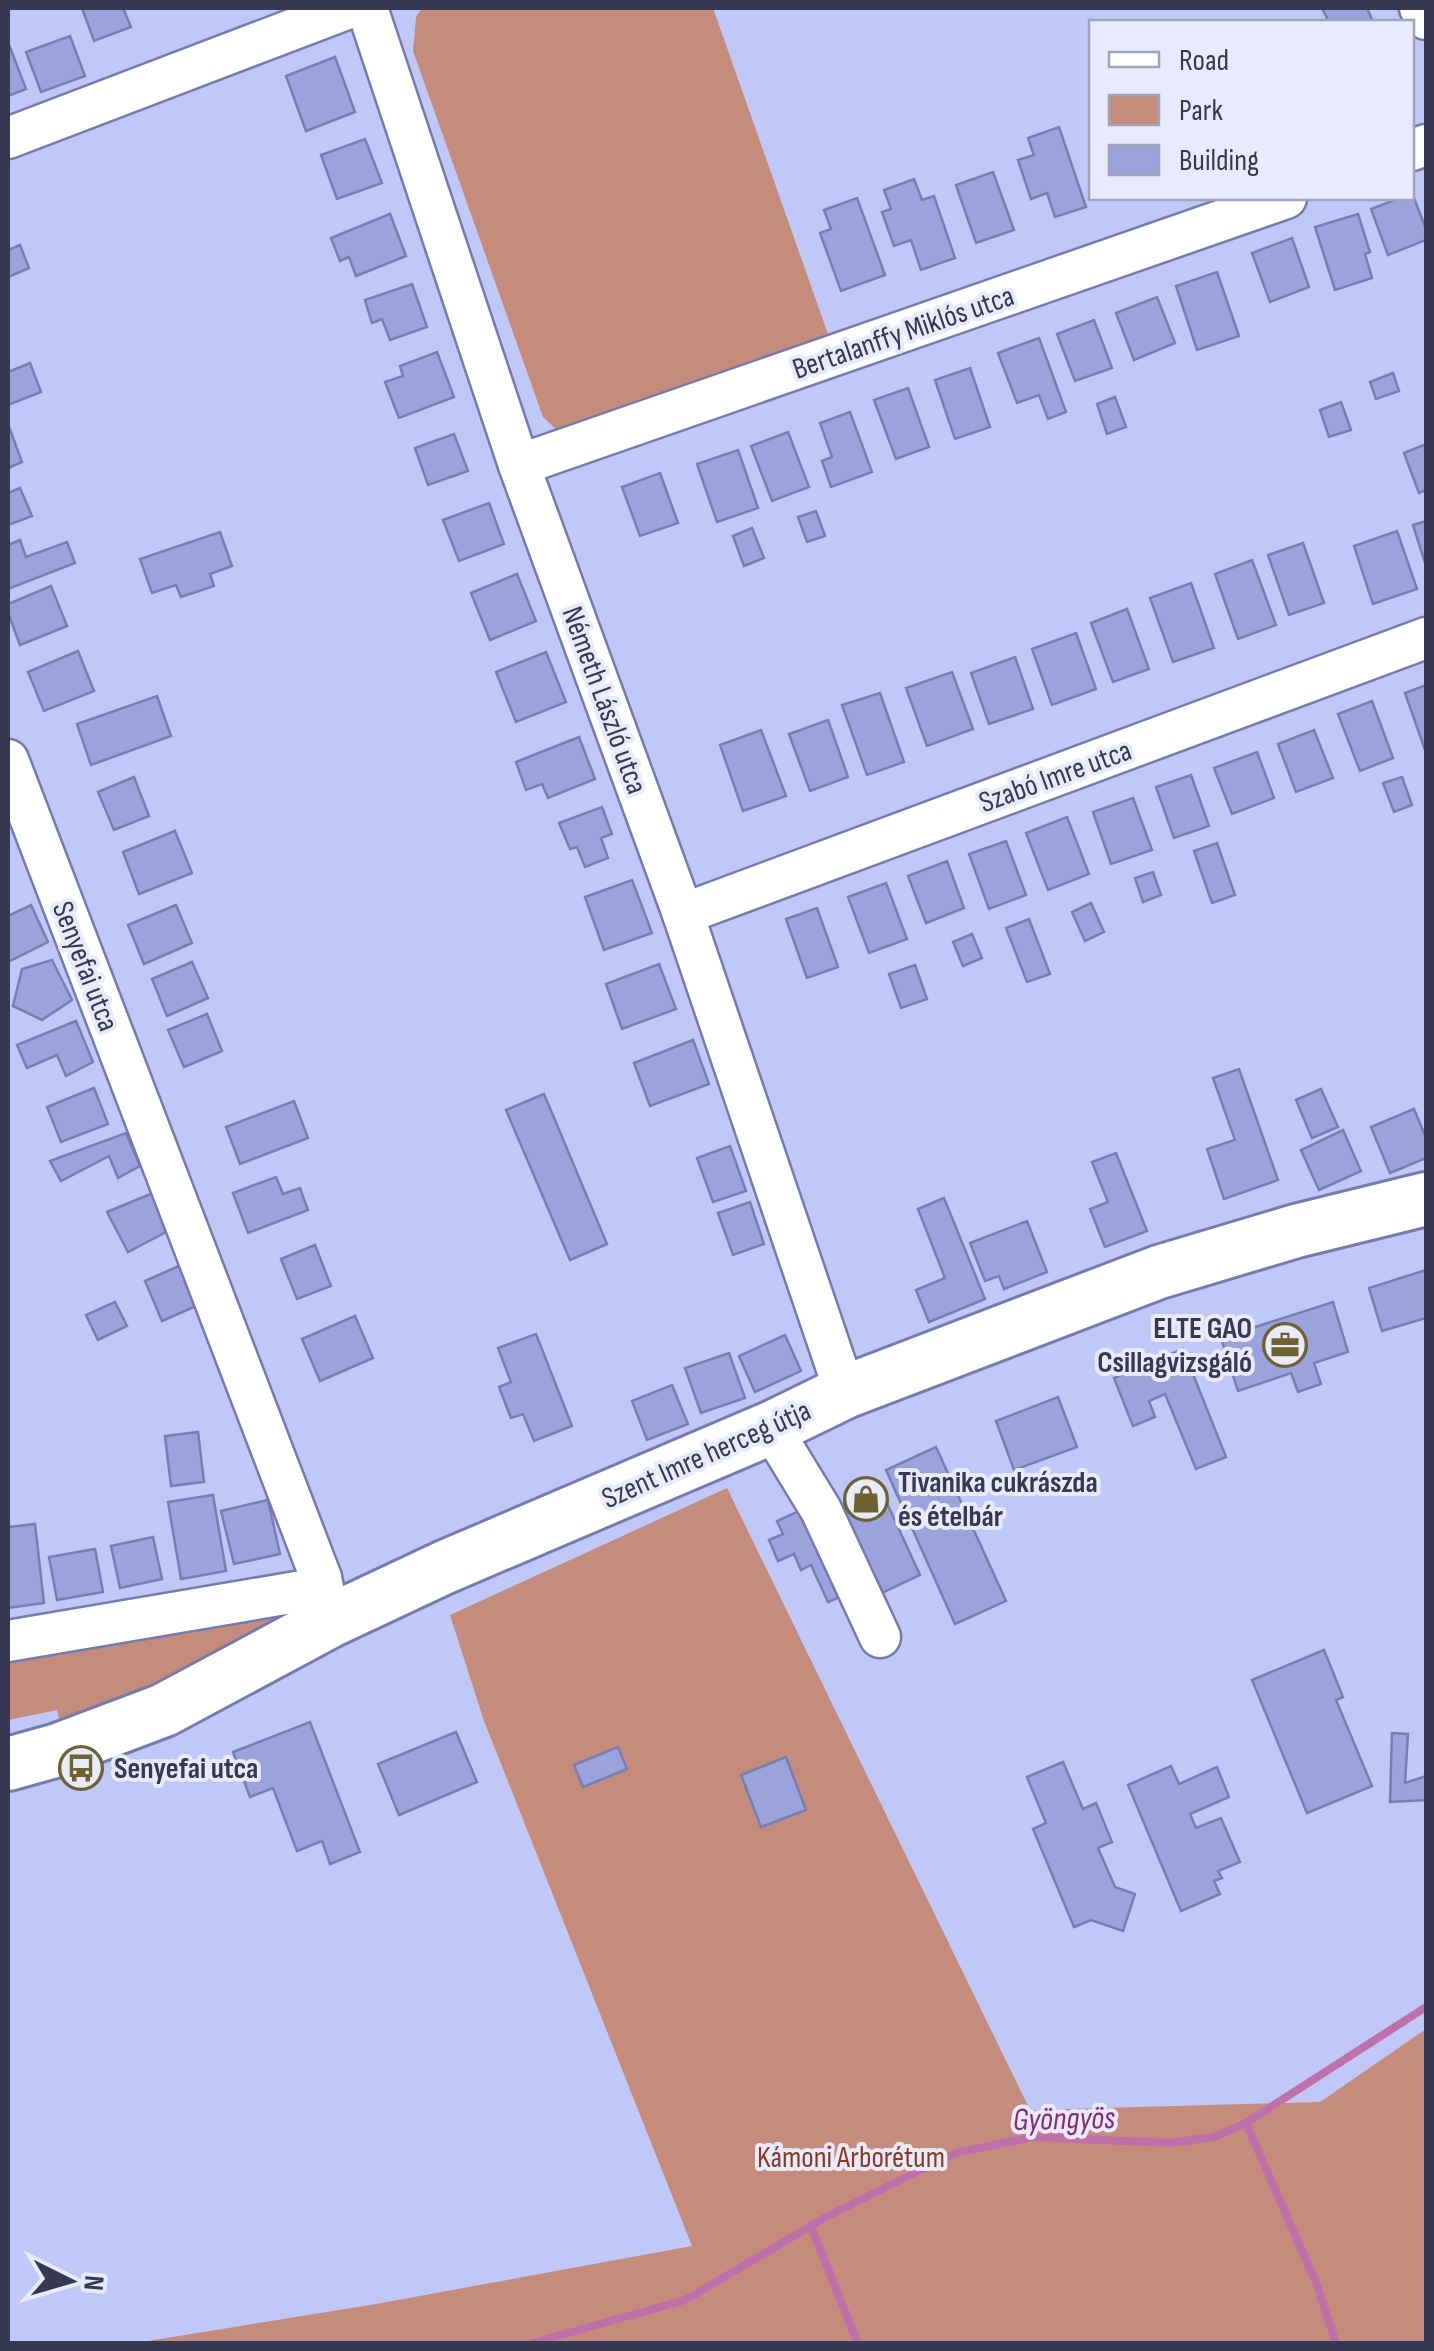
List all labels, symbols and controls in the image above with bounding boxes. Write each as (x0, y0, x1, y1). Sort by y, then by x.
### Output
legend (1089, 20, 1414, 200)
text: Road (1179, 43, 1229, 79)
text: Park (1179, 93, 1223, 129)
text: Building (1179, 143, 1259, 179)
street label: Bertalanffy Miklós utca (788, 278, 1019, 388)
street label: Németh László utca (554, 602, 655, 799)
street label: Szabó Imre utca (974, 733, 1137, 821)
street label: Senyefai utca (44, 896, 126, 1036)
place label: ELTE GAO Csillagvizsgáló (1097, 1311, 1252, 1381)
office icon: ELTE GAO Csillagvizsgáló (1262, 1322, 1308, 1368)
street label: Szent Imre herceg útja (596, 1393, 816, 1517)
place label: Tivanika cukrászda és ételbár (898, 1465, 1098, 1535)
shop icon: Tivanika cukrászda és ételbár (843, 1476, 889, 1522)
bus stop icon: Senyefai utca (58, 1745, 104, 1791)
place label: Senyefai utca (114, 1751, 258, 1787)
water label: Gyöngyös (1013, 2099, 1116, 2140)
park label: Kámoni Arborétum (757, 2140, 945, 2176)
north arrow (20, 2231, 120, 2331)
text: N (76, 2274, 110, 2292)

